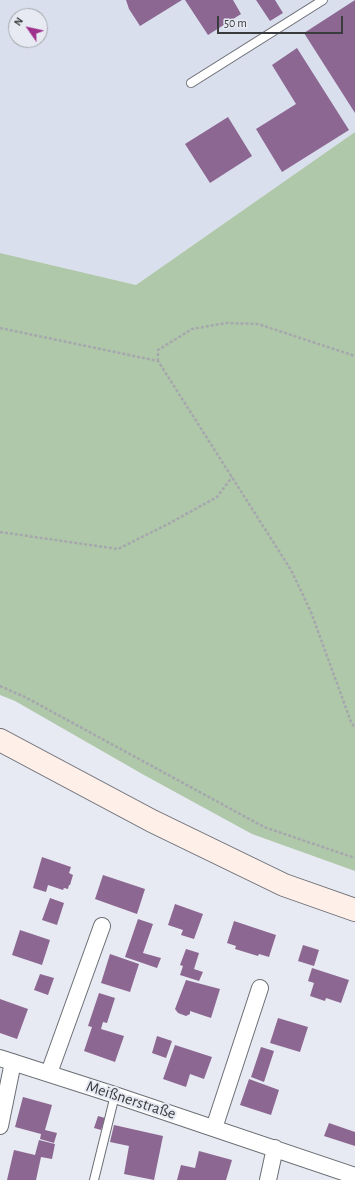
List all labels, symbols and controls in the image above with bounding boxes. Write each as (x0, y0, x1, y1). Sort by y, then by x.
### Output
north arrow (8, 8, 48, 48)
scale bar (219, 8, 345, 34)
text: N (12, 15, 25, 28)
text: 50 m (224, 17, 247, 29)
street label: Meißnerstraße (84, 1076, 178, 1124)

